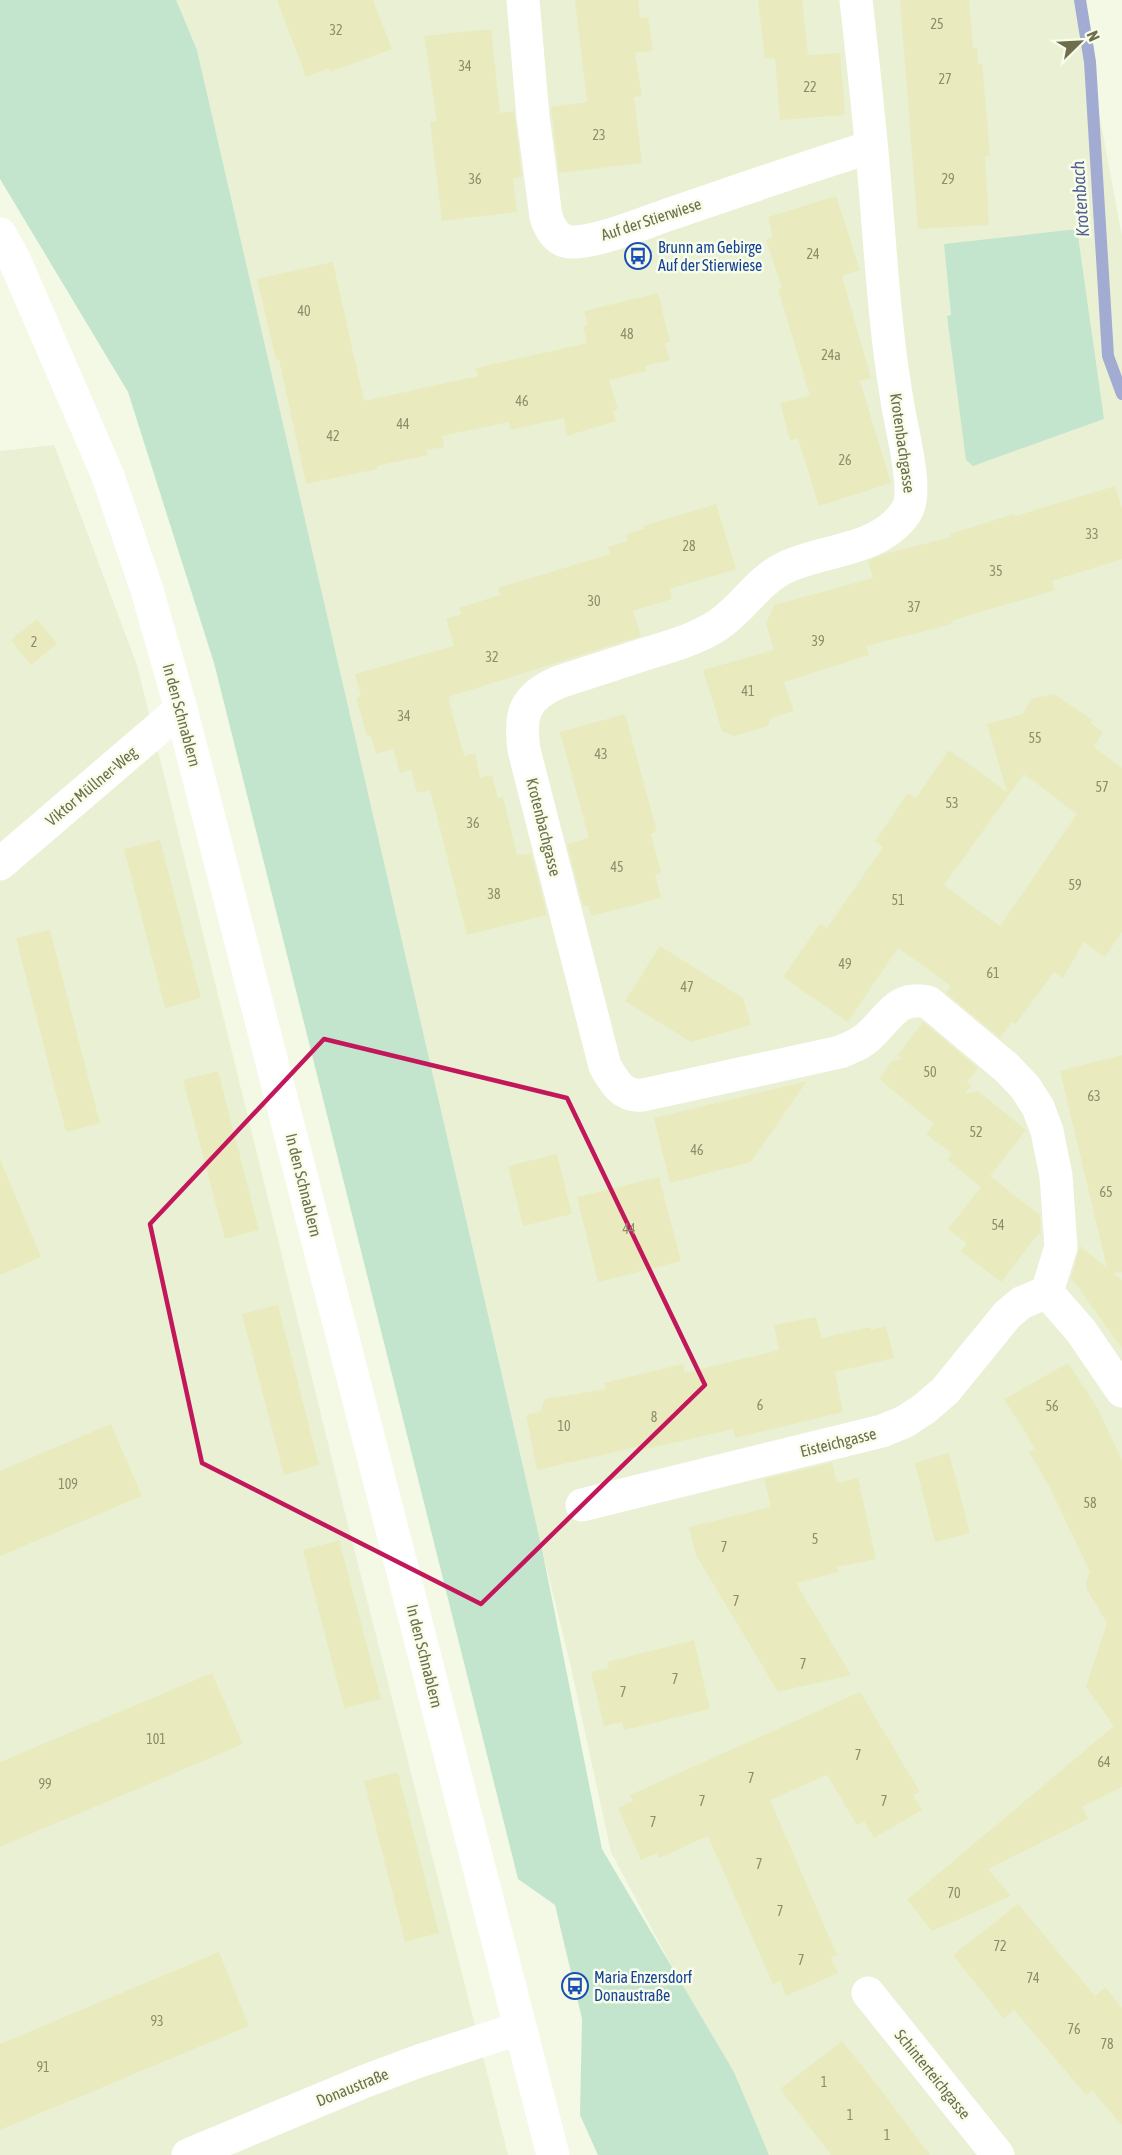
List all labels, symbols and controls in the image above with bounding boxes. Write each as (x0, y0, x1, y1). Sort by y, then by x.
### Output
north arrow (1050, 12, 1110, 72)
house number: 25 (930, 16, 944, 32)
house number: 32 (329, 22, 343, 38)
text: N (1084, 28, 1104, 44)
house number: 34 (458, 58, 472, 74)
house number: 27 (938, 71, 952, 87)
house number: 22 (803, 79, 817, 95)
house number: 23 (592, 127, 606, 143)
water label: Krotenbach (1067, 160, 1093, 238)
house number: 36 (468, 171, 482, 187)
house number: 29 (941, 171, 955, 187)
street label: Auf der Stierwiese (599, 194, 703, 244)
place label: Brunn am Gebirge Auf der Stierwiese (658, 238, 762, 274)
bus stop icon: Brunn am Gebirge Auf der Stierwiese (623, 241, 653, 271)
house number: 24 (806, 246, 820, 262)
house number: 40 (297, 303, 311, 319)
house number: 48 (620, 326, 634, 342)
house number: 24a (821, 347, 841, 363)
street label: Krotenbachgasse (886, 392, 919, 494)
house number: 46 (515, 393, 529, 409)
house number: 44 (396, 416, 410, 432)
house number: 42 (326, 428, 340, 444)
house number: 26 (838, 452, 852, 468)
house number: 33 (1085, 526, 1099, 542)
house number: 28 (682, 538, 696, 554)
house number: 35 (989, 563, 1003, 579)
house number: 30 (587, 593, 601, 609)
house number: 37 (907, 599, 921, 615)
house number: 39 (811, 633, 825, 649)
house number: 2 (31, 634, 37, 650)
house number: 32 (485, 649, 499, 665)
street label: In den Schnablern (160, 662, 204, 768)
house number: 41 (741, 683, 755, 699)
house number: 34 (397, 708, 411, 724)
house number: 55 (1028, 730, 1042, 746)
street label: Viktor Müllner-Weg (42, 743, 141, 830)
house number: 43 (594, 746, 608, 762)
street label: Krotenbachgasse (522, 776, 565, 878)
house number: 57 (1095, 779, 1109, 795)
house number: 53 (945, 795, 959, 811)
house number: 36 (466, 815, 480, 831)
house number: 45 (610, 859, 624, 875)
house number: 59 (1068, 877, 1082, 893)
house number: 38 (487, 886, 501, 902)
house number: 51 (891, 892, 905, 908)
house number: 49 (838, 956, 852, 972)
house number: 61 (986, 965, 1000, 981)
house number: 47 (680, 979, 694, 995)
house number: 50 (923, 1064, 937, 1080)
house number: 63 (1087, 1088, 1101, 1104)
house number: 52 (969, 1124, 983, 1140)
street label: In den Schnablern (282, 1131, 326, 1239)
house number: 46 (690, 1142, 704, 1158)
house number: 65 (1099, 1184, 1113, 1200)
house number: 54 (991, 1217, 1005, 1233)
house number: 44 (622, 1221, 636, 1237)
house number: 6 (757, 1397, 764, 1413)
house number: 56 (1045, 1398, 1059, 1414)
house number: 8 (651, 1409, 658, 1425)
house number: 10 (557, 1418, 571, 1434)
street label: Eisteichgasse (798, 1424, 878, 1461)
house number: 109 (58, 1476, 78, 1492)
house number: 58 (1083, 1495, 1097, 1511)
house number: 5 (812, 1531, 818, 1547)
house number: 7 (721, 1539, 727, 1555)
house number: 7 (733, 1593, 739, 1609)
street label: In den Schnablern (403, 1602, 447, 1710)
house number: 7 (800, 1656, 806, 1672)
house number: 7 (672, 1671, 678, 1687)
house number: 7 (620, 1684, 626, 1700)
house number: 101 (146, 1731, 166, 1747)
house number: 7 (855, 1747, 861, 1763)
house number: 64 (1097, 1754, 1111, 1770)
house number: 7 (748, 1770, 754, 1786)
house number: 99 (38, 1776, 52, 1792)
house number: 7 (699, 1793, 705, 1809)
house number: 7 (881, 1793, 887, 1809)
house number: 7 (650, 1814, 656, 1830)
house number: 7 (756, 1856, 762, 1872)
house number: 70 (947, 1885, 961, 1901)
house number: 7 (777, 1903, 783, 1919)
house number: 72 (993, 1938, 1007, 1954)
house number: 7 (798, 1952, 804, 1968)
place label: Maria Enzersdorf Donaustraße (594, 1968, 693, 2004)
house number: 74 (1026, 1970, 1040, 1986)
bus stop icon: Maria Enzersdorf Donaustraße (560, 1971, 590, 2001)
house number: 93 (150, 2013, 164, 2029)
house number: 76 (1067, 2021, 1081, 2037)
street label: Schinterteichgasse (891, 2026, 975, 2123)
house number: 78 (1100, 2036, 1114, 2052)
house number: 91 (36, 2059, 50, 2075)
street label: Donaustraße (313, 2064, 391, 2110)
house number: 1 (821, 2074, 827, 2090)
house number: 1 (847, 2107, 853, 2123)
house number: 1 (884, 2127, 890, 2143)

